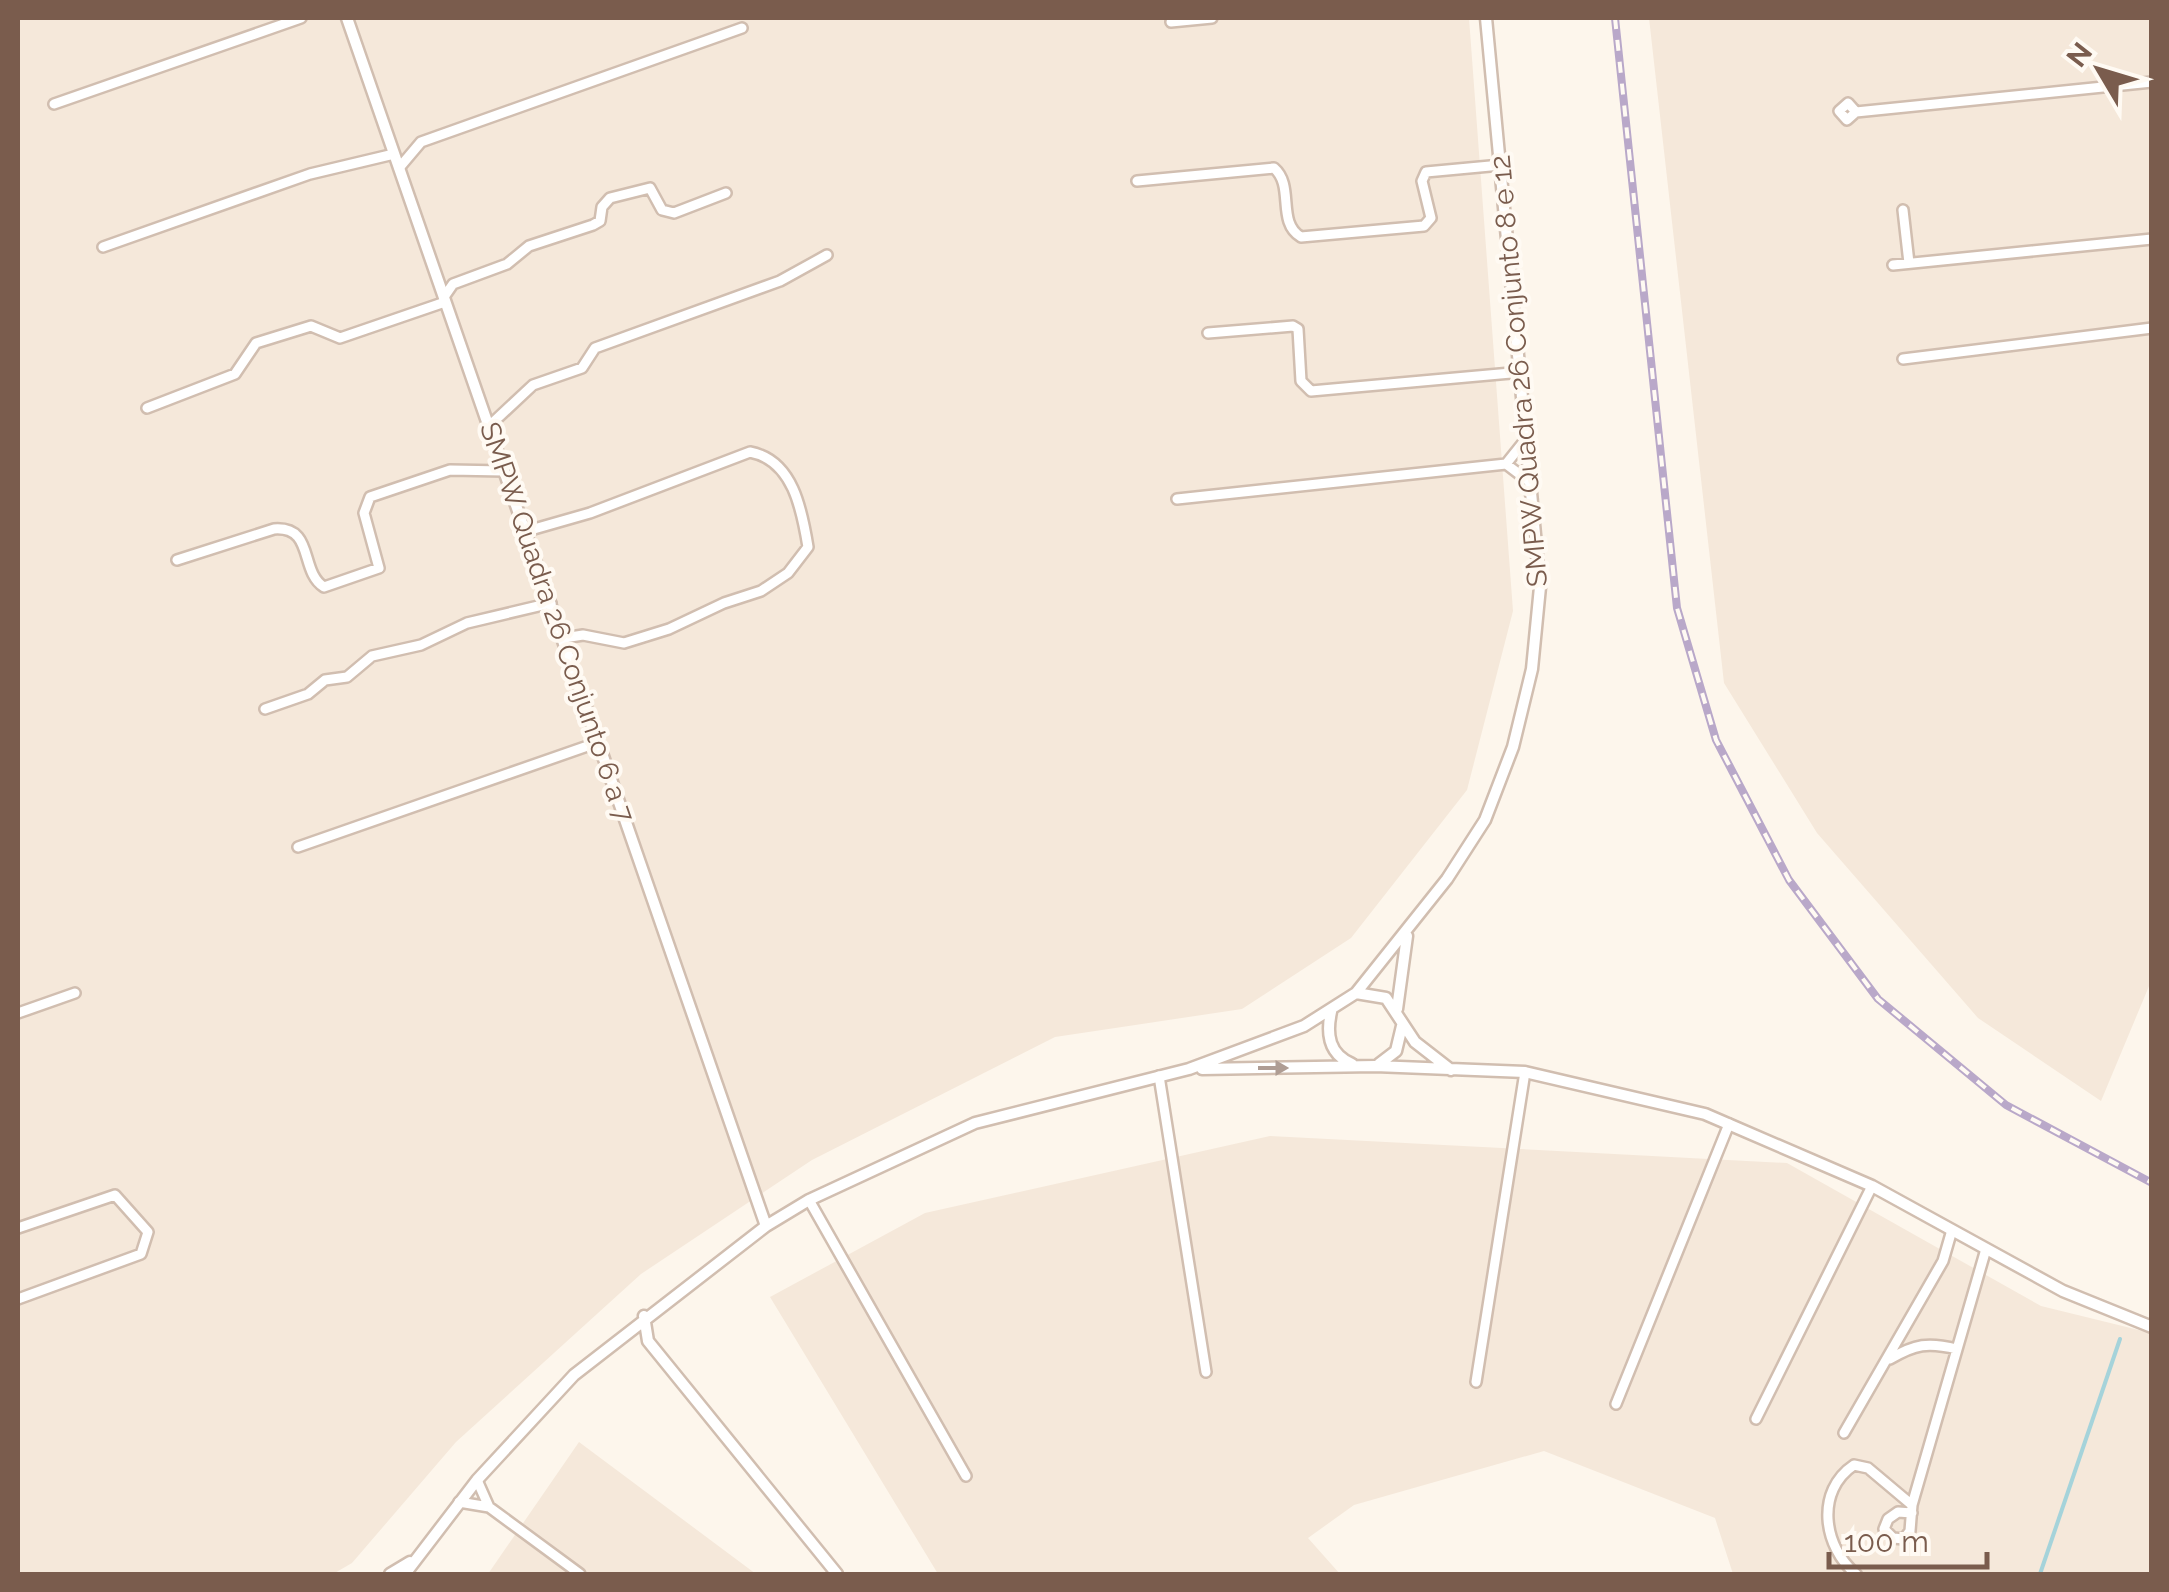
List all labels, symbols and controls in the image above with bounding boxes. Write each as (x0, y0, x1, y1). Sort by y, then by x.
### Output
north arrow (2049, 20, 2149, 120)
text: N (2060, 36, 2099, 73)
street label: SMPW Quadra 26 Conjunto 8 e 12 (1484, 154, 1554, 588)
street label: SMPW Quadra 26 Conjunto 6 a 7 (473, 418, 641, 826)
one-way arrow (1258, 1060, 1290, 1076)
scale bar (1829, 1507, 1986, 1569)
text: 100 m (1844, 1524, 1929, 1559)

